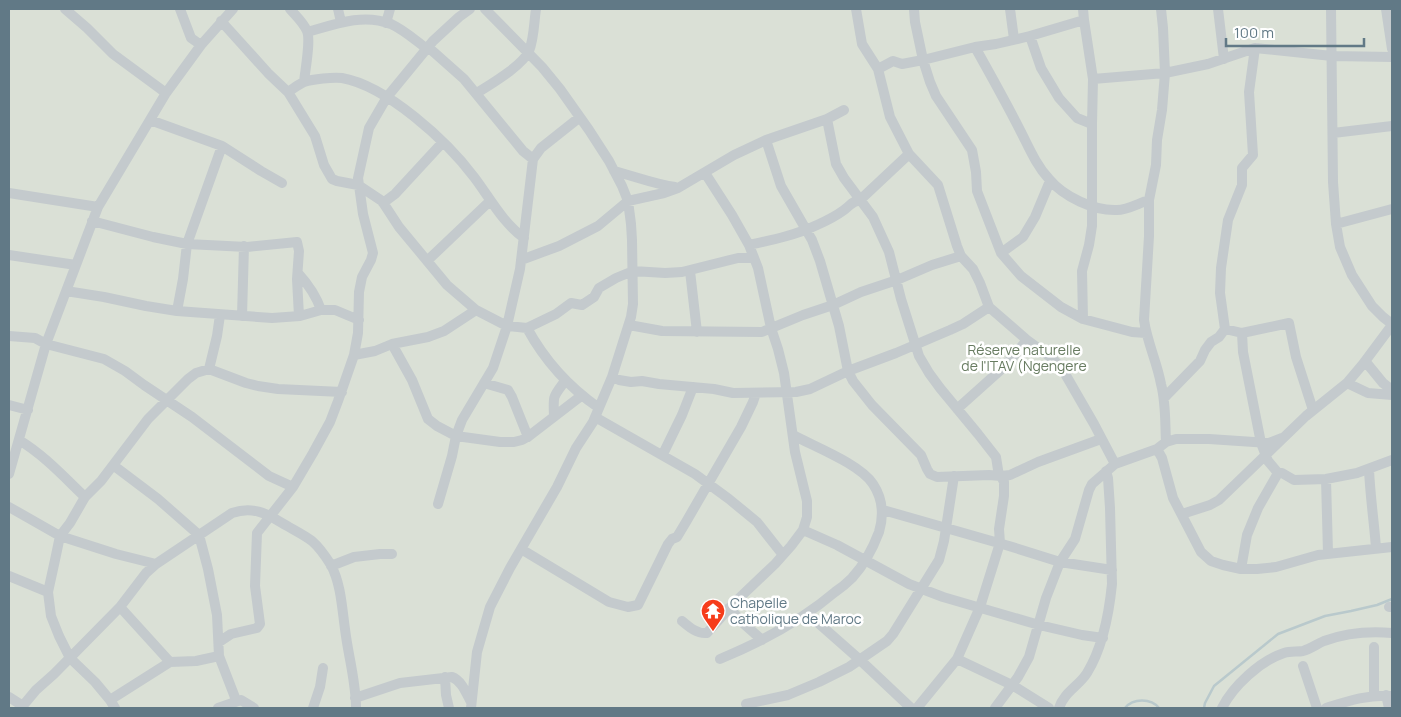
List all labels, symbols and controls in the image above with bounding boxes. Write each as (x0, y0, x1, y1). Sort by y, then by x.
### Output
scale bar (1226, 15, 1364, 47)
text: 100 m (1234, 22, 1274, 43)
park label: Réserve naturelle de l'ITAV (Ngengere (961, 340, 1087, 375)
place label: Chapelle catholique de Maroc (730, 593, 862, 628)
temple icon: Chapelle catholique de Maroc (700, 598, 726, 632)

